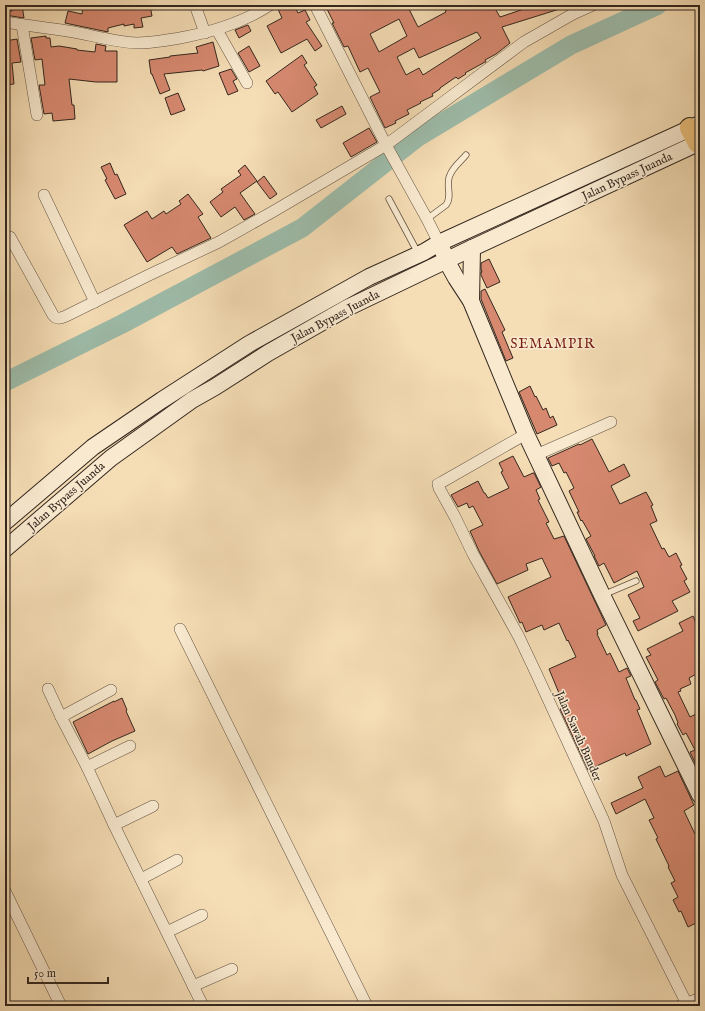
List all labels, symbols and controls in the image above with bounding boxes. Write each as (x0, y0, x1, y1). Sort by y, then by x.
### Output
street label: Jalan Bypass Juanda (578, 149, 676, 206)
street label: Jalan Bypass Juanda (287, 286, 383, 348)
district label: SEMAMPIR (510, 335, 596, 353)
street label: Jalan Bypass Juanda (23, 458, 109, 536)
street label: Jalan Sawah Bunder (550, 687, 605, 785)
scale bar (28, 959, 108, 985)
text: 50 m (34, 966, 56, 981)

